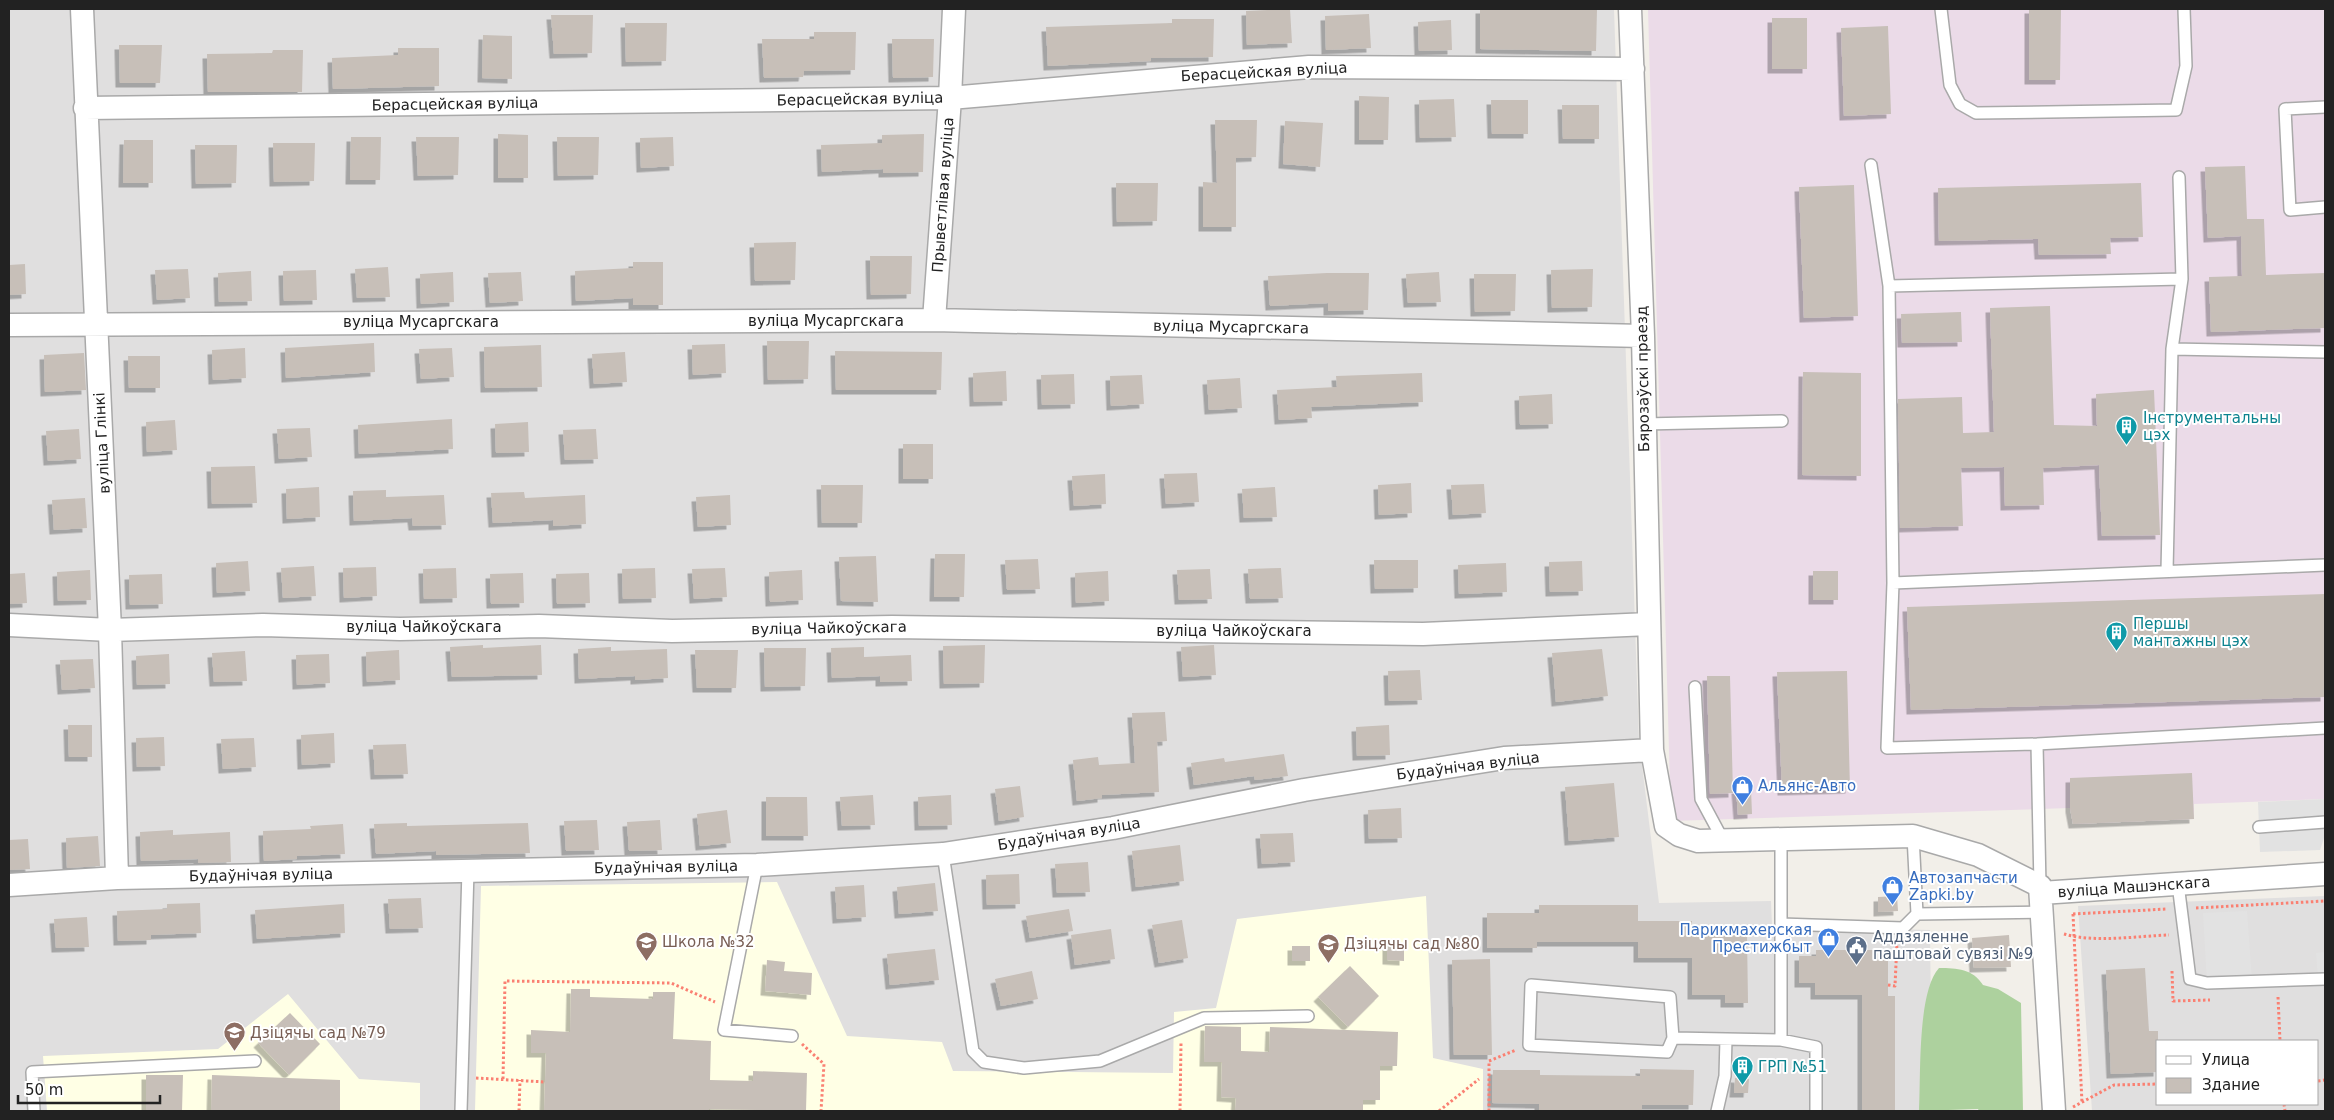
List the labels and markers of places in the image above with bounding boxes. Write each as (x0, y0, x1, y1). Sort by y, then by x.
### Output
place label: Інструментальны цэх (2143, 409, 2281, 444)
building icon: Інструментальны цэх (2115, 415, 2139, 446)
place label: Першы мантажны цэх (2133, 615, 2249, 650)
building icon: Першы мантажны цэх (2105, 621, 2129, 652)
shop icon: Альянс-Авто (1730, 774, 1754, 805)
place label: Альянс-Авто (1758, 777, 1856, 795)
place label: Автозапчасти Zapki.by (1909, 869, 2018, 904)
shop icon: Автозапчасти Zapki.by (1881, 875, 1905, 906)
place label: Парикмахерская Престижбыт (1680, 921, 1812, 956)
shop icon: Парикмахерская Престижбыт (1816, 927, 1840, 958)
place label: Аддзяленне паштовай сувязі №9 (1873, 928, 2033, 963)
school or university icon: Школа №32 (634, 930, 658, 961)
school or university icon: Дзіцячы сад №80 (1316, 932, 1340, 963)
place label: Школа №32 (662, 933, 755, 951)
public building icon: Аддзяленне паштовай сувязі №9 (1845, 934, 1869, 965)
place label: Дзіцячы сад №80 (1344, 935, 1480, 953)
school or university icon: Дзіцячы сад №79 (222, 1021, 246, 1052)
place label: Дзіцячы сад №79 (250, 1024, 386, 1042)
building icon: ГРП №51 (1730, 1055, 1754, 1086)
place label: ГРП №51 (1758, 1058, 1827, 1076)

